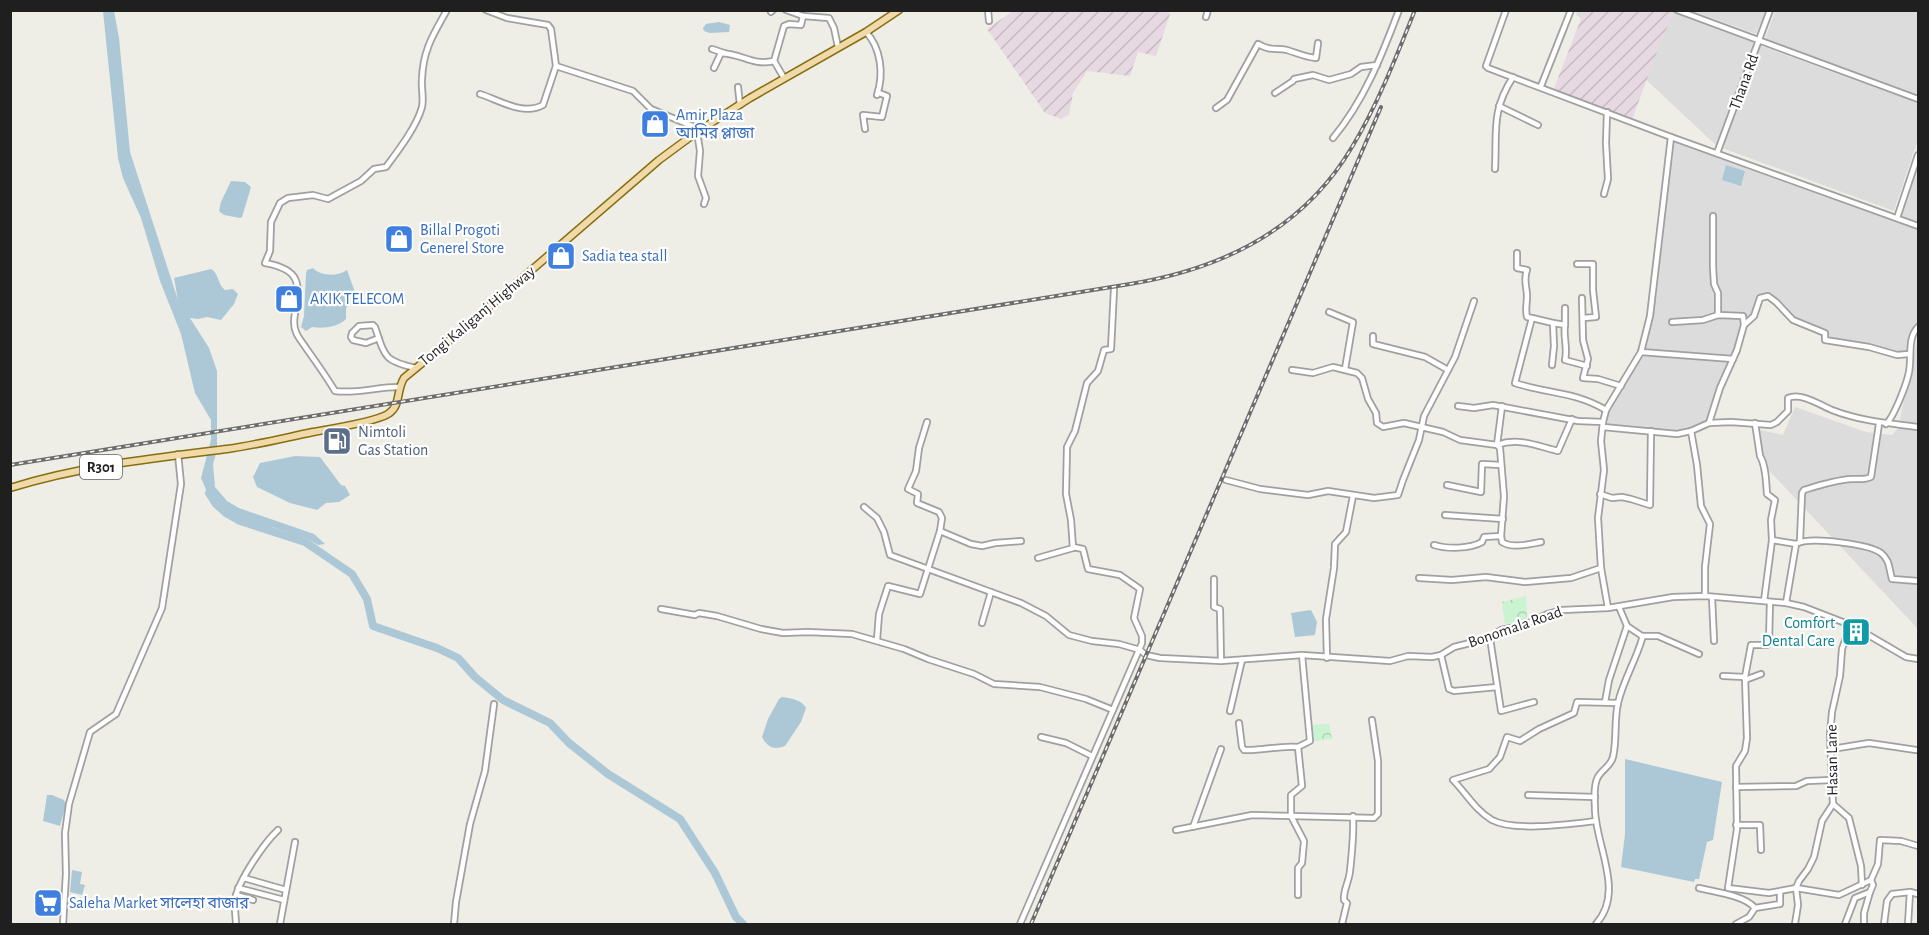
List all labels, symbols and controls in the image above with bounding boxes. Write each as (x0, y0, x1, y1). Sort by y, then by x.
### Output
street label: Thana Rd (1727, 52, 1761, 112)
place label: Amir Plaza আমির প্লাজা (675, 107, 755, 141)
shop icon: Amir Plaza আমির প্লাজা (639, 108, 671, 140)
place label: Billal Progoti Generel Store (420, 222, 504, 256)
shop icon: Billal Progoti Generel Store (383, 223, 415, 255)
shop icon: Sadia tea stall (545, 240, 577, 272)
place label: Sadia tea stall (582, 248, 667, 264)
street label: Tongi Kaliganj Highway (416, 263, 539, 370)
shop icon: AKIK TELECOM (273, 283, 305, 315)
place label: AKIK TELECOM (310, 291, 404, 307)
place label: Nimtoli Gas Station (358, 424, 428, 458)
fuel station icon: Nimtoli Gas Station (321, 425, 353, 457)
road number: R301 (80, 455, 122, 479)
street label: Bonomala Road (1466, 603, 1564, 651)
place label: Comfort Dental Care (1762, 615, 1835, 649)
building icon: Comfort Dental Care (1840, 616, 1872, 648)
street label: Hasan Lane (1823, 724, 1841, 796)
supermarket icon: Saleha Market সালেহা বাজার (32, 887, 64, 919)
place label: Saleha Market সালেহা বাজার (69, 895, 249, 911)

